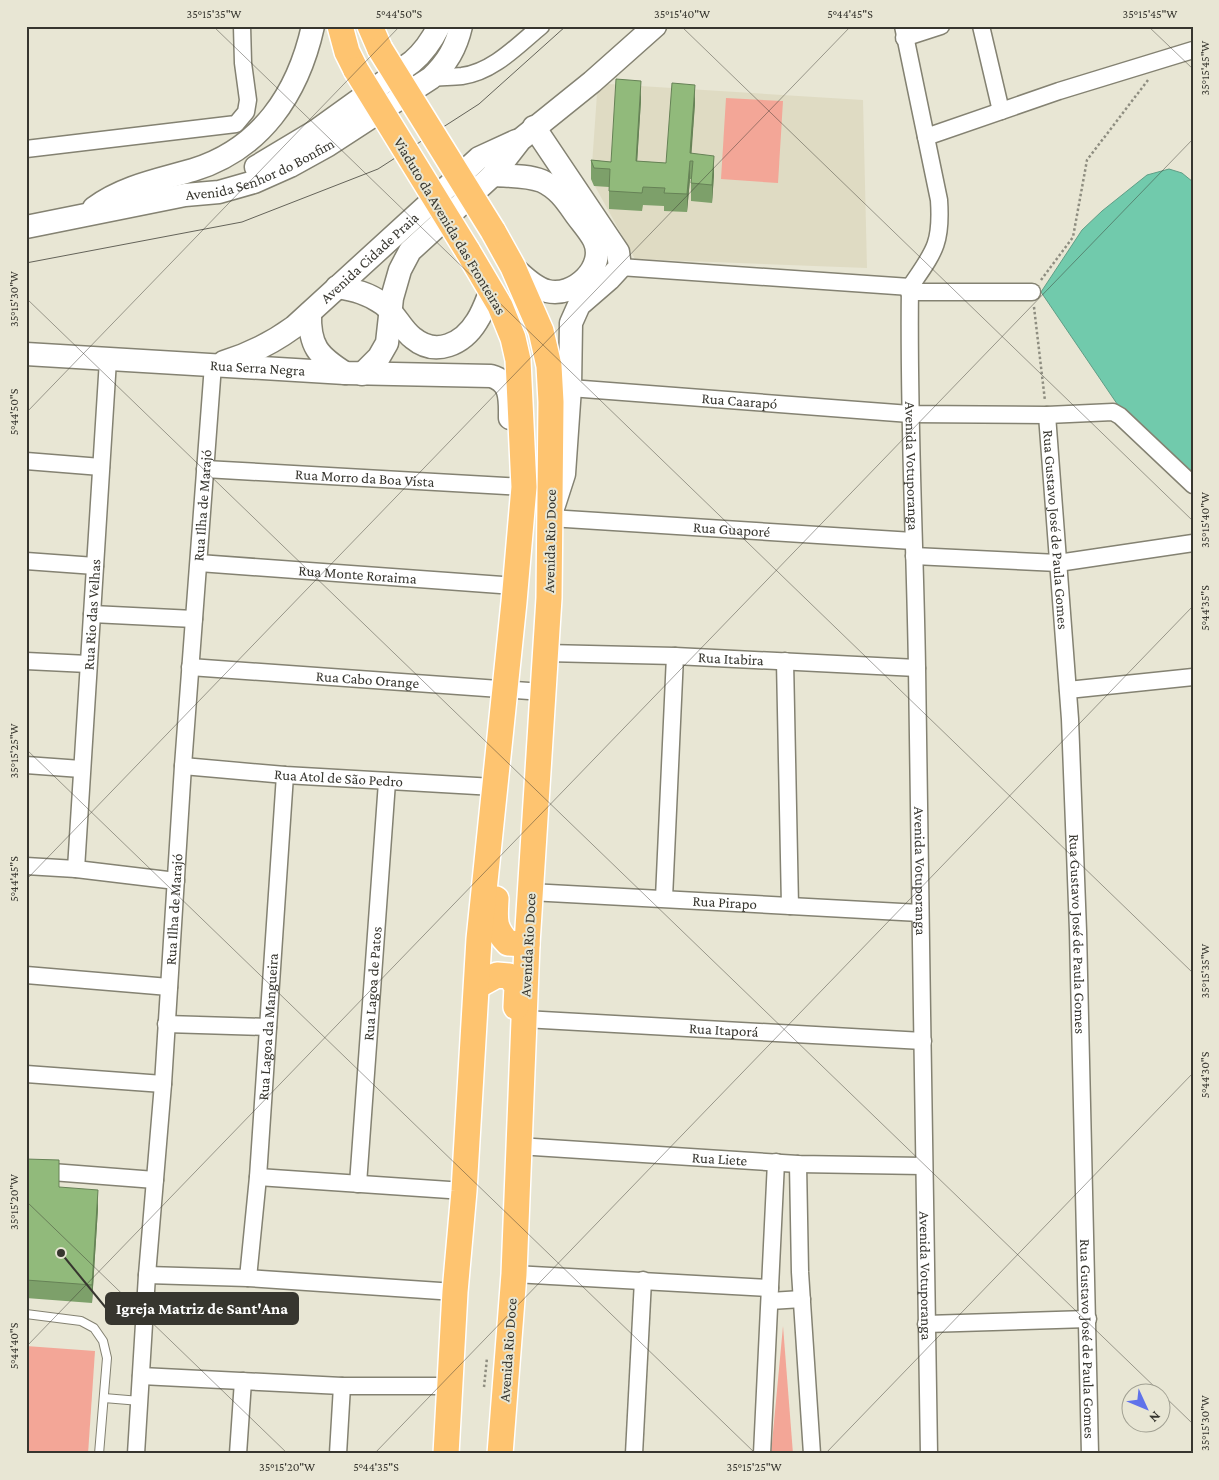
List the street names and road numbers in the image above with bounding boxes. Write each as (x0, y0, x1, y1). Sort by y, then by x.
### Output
street label: Avenida Senhor do Bonfim (185, 135, 337, 203)
street label: Viaduto da Avenida das Fronteiras (391, 135, 509, 317)
street label: Avenida Cidade Praia (317, 209, 422, 307)
street label: Rua Serra Negra (210, 357, 306, 379)
street label: Rua Caarapó (701, 390, 778, 412)
street label: Avenida Votuporanga (902, 401, 922, 531)
street label: Rua Gustavo José de Paula Gomes (1040, 429, 1071, 630)
street label: Rua Ilha de Marajó (190, 449, 215, 562)
street label: Rua Morro da Boa Vista (295, 466, 435, 490)
street label: Avenida Rio Doce (541, 489, 559, 593)
street label: Rua Guaporé (693, 519, 771, 540)
street label: Rua Rio das Velhas (81, 558, 103, 671)
street label: Rua Monte Roraima (298, 562, 417, 587)
street label: Rua Itabira (698, 649, 764, 668)
street label: Rua Cabo Orange (315, 668, 420, 692)
street label: Rua Atol de São Pedro (273, 766, 403, 790)
street label: Avenida Votuporanga (911, 806, 929, 936)
street label: Rua Gustavo José de Paula Gomes (1066, 834, 1088, 1034)
street label: Rua Ilha de Marajó (162, 853, 186, 966)
street label: Avenida Rio Doce (517, 892, 539, 997)
street label: Rua Pirapo (692, 893, 757, 913)
street label: Rua Lagoa de Patos (360, 926, 385, 1041)
street label: Rua Lagoa da Mangueira (255, 953, 281, 1101)
street label: Rua Itaporá (689, 1020, 759, 1040)
street label: Rua Liete (691, 1149, 748, 1169)
street label: Avenida Votuporanga (917, 1211, 935, 1341)
street label: Rua Gustavo José de Paula Gomes (1077, 1239, 1098, 1439)
street label: Avenida Rio Doce (496, 1297, 520, 1402)

